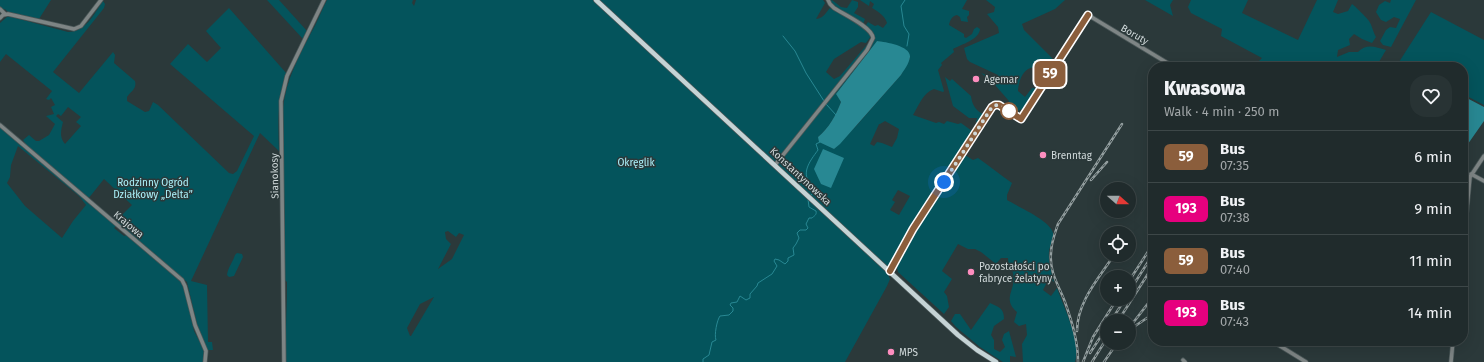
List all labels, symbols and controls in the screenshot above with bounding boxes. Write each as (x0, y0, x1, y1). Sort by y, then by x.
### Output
street label: Boruty (1118, 22, 1151, 48)
line badge: 59 (1032, 61, 1068, 87)
text: 59 (1042, 65, 1058, 82)
marker: Agemar (971, 74, 981, 84)
place label: Agemar (984, 74, 1018, 86)
button: heart (1410, 75, 1452, 117)
text: Kwasowa (1164, 77, 1245, 100)
unlabelled marker (1000, 102, 1018, 120)
text: Walk · 4 min · 250 m (1164, 104, 1279, 119)
text: Bus (1220, 140, 1245, 158)
street label: Konstantynowska (767, 145, 833, 208)
text: 59 (1178, 148, 1194, 165)
text: 6 min (1414, 148, 1452, 166)
marker: Brenntag (1038, 150, 1048, 160)
place label: Brenntag (1051, 150, 1093, 162)
street label: Sianokosy (269, 153, 281, 199)
park label: Okręglik (617, 157, 655, 169)
text: 07:35 (1220, 158, 1249, 173)
your location (934, 172, 954, 192)
park label: Rodzinny Ogród Działkowy „Delta” (113, 177, 193, 201)
north arrow (1100, 182, 1136, 218)
map controls (1100, 182, 1136, 350)
text: Bus (1220, 192, 1245, 210)
text: 193 (1175, 200, 1197, 217)
text: 9 min (1414, 200, 1452, 218)
street label: Krajowa (111, 209, 146, 241)
text: 07:38 (1220, 210, 1250, 225)
button: locate (1100, 226, 1136, 262)
text: Bus (1220, 244, 1245, 262)
text: 59 (1178, 252, 1194, 269)
text: 11 min (1409, 252, 1452, 270)
place label: Pozostałości po fabryce żelatyny (979, 261, 1052, 285)
text: 07:40 (1220, 262, 1250, 277)
marker: Pozostałości po fabryce żelatyny (966, 267, 976, 277)
button: + (1100, 270, 1136, 306)
text: Bus (1220, 296, 1245, 314)
text: 193 (1175, 304, 1197, 321)
text: 14 min (1408, 304, 1452, 322)
button: − (1100, 314, 1136, 350)
text: 07:43 (1220, 314, 1249, 329)
marker: MPS (886, 347, 896, 357)
place label: MPS (899, 347, 918, 359)

